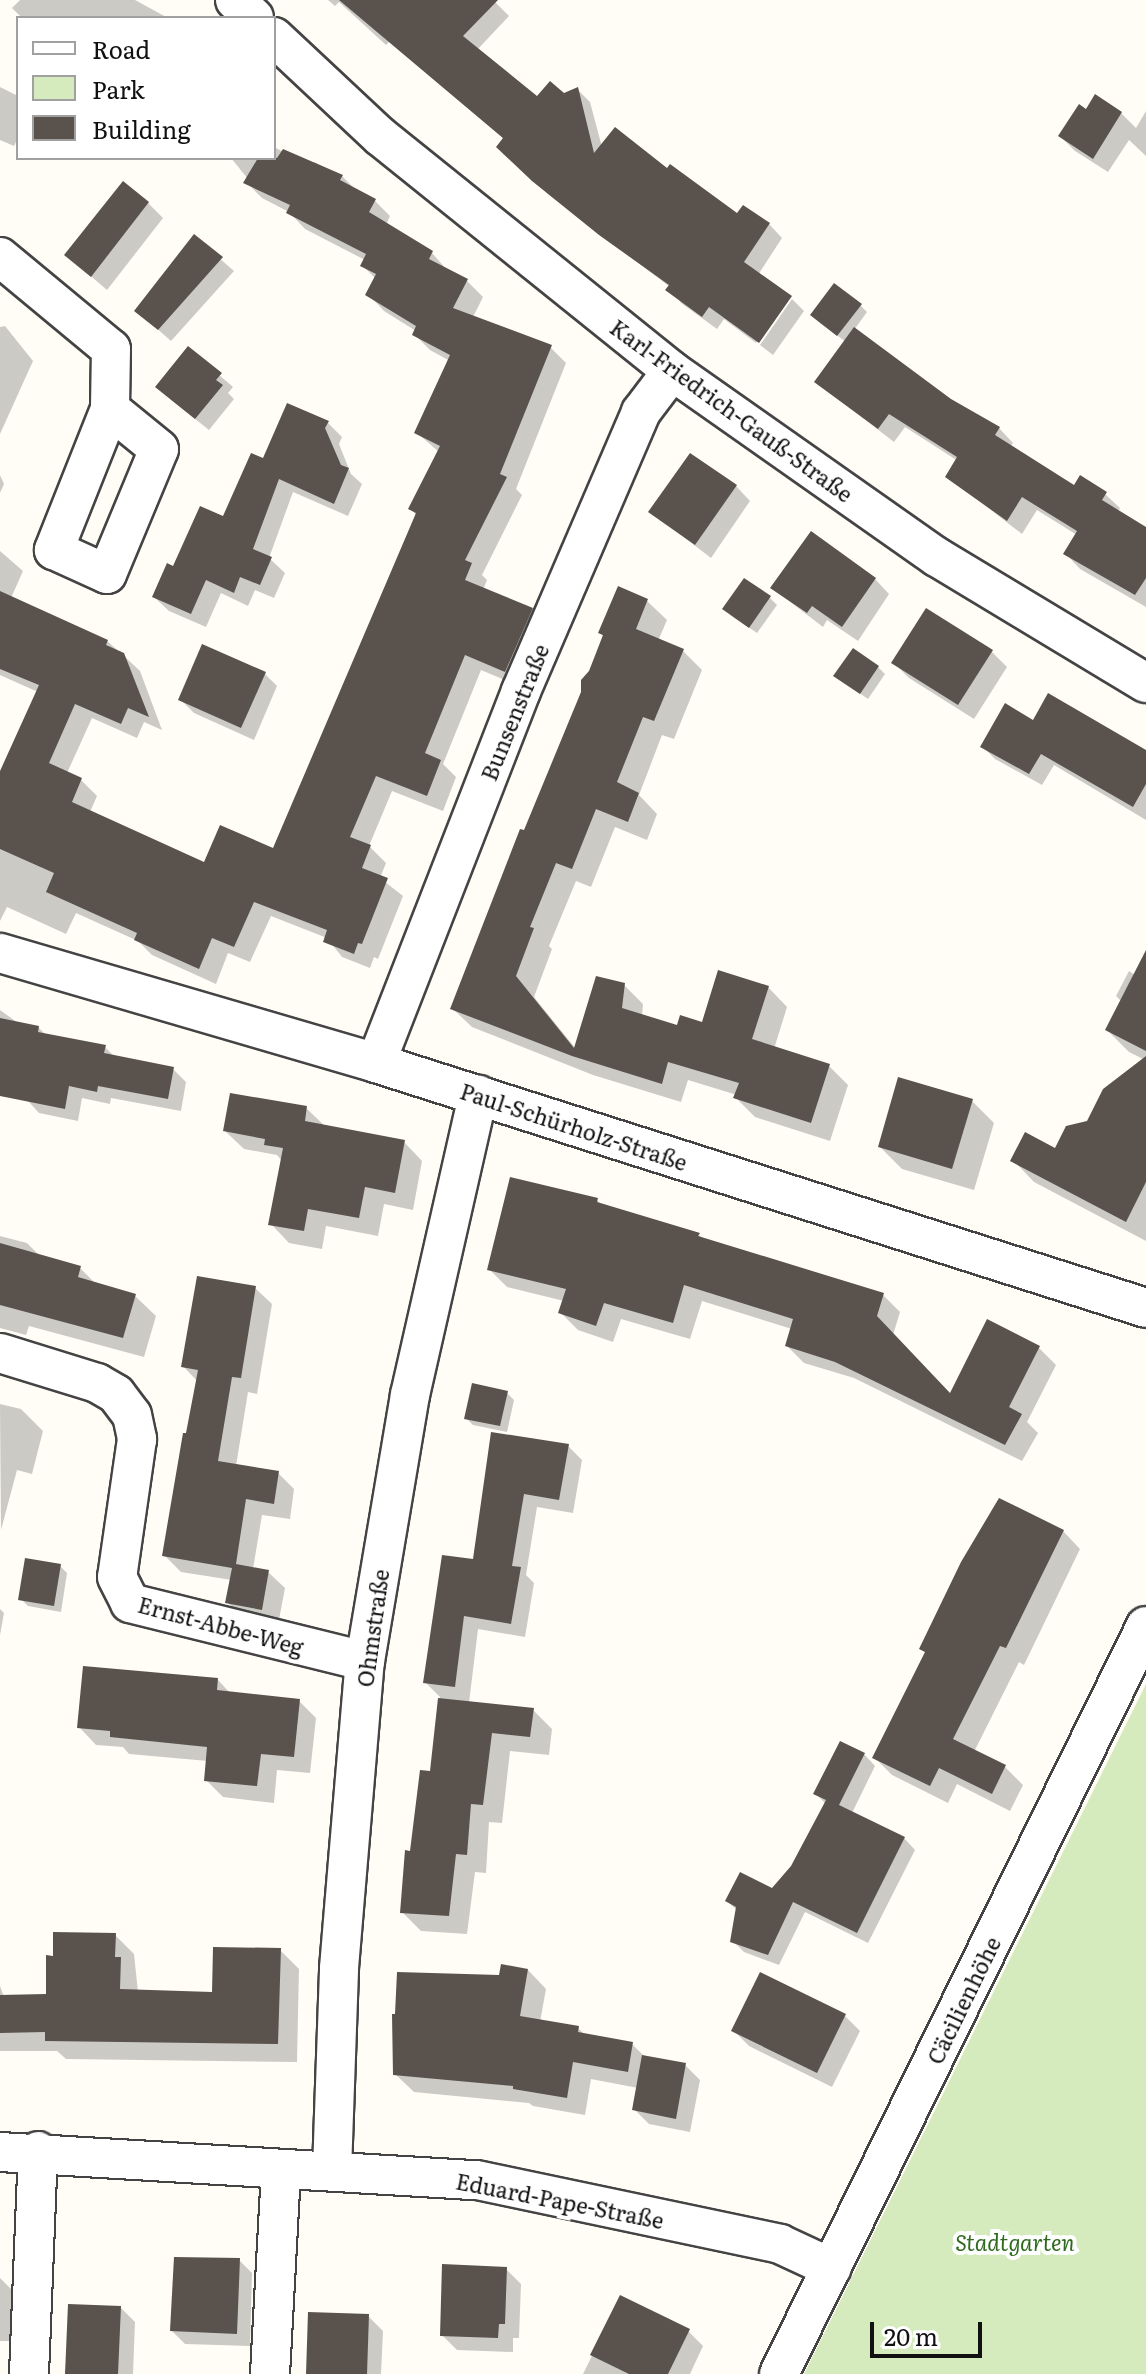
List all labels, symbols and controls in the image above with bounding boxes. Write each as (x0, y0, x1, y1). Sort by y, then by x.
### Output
legend (16, 16, 276, 160)
text: Road (92, 31, 150, 66)
text: Park (92, 71, 145, 106)
text: Building (92, 111, 191, 146)
street label: Karl-Friedrich-Gauß-Straße (606, 313, 858, 507)
street label: Bunsenstraße (475, 640, 553, 784)
street label: Paul-Schürholz-Straße (457, 1077, 691, 1175)
street label: Ohmstraße (351, 1567, 393, 1689)
street label: Ernst-Abbe-Weg (135, 1590, 307, 1660)
street label: Cäcilienhöhe (921, 1932, 1005, 2068)
street label: Eduard-Pape-Straße (454, 2167, 666, 2233)
park label: Stadtgarten (955, 2229, 1075, 2255)
scale bar (874, 2306, 986, 2356)
text: 20 m (884, 2318, 938, 2353)

